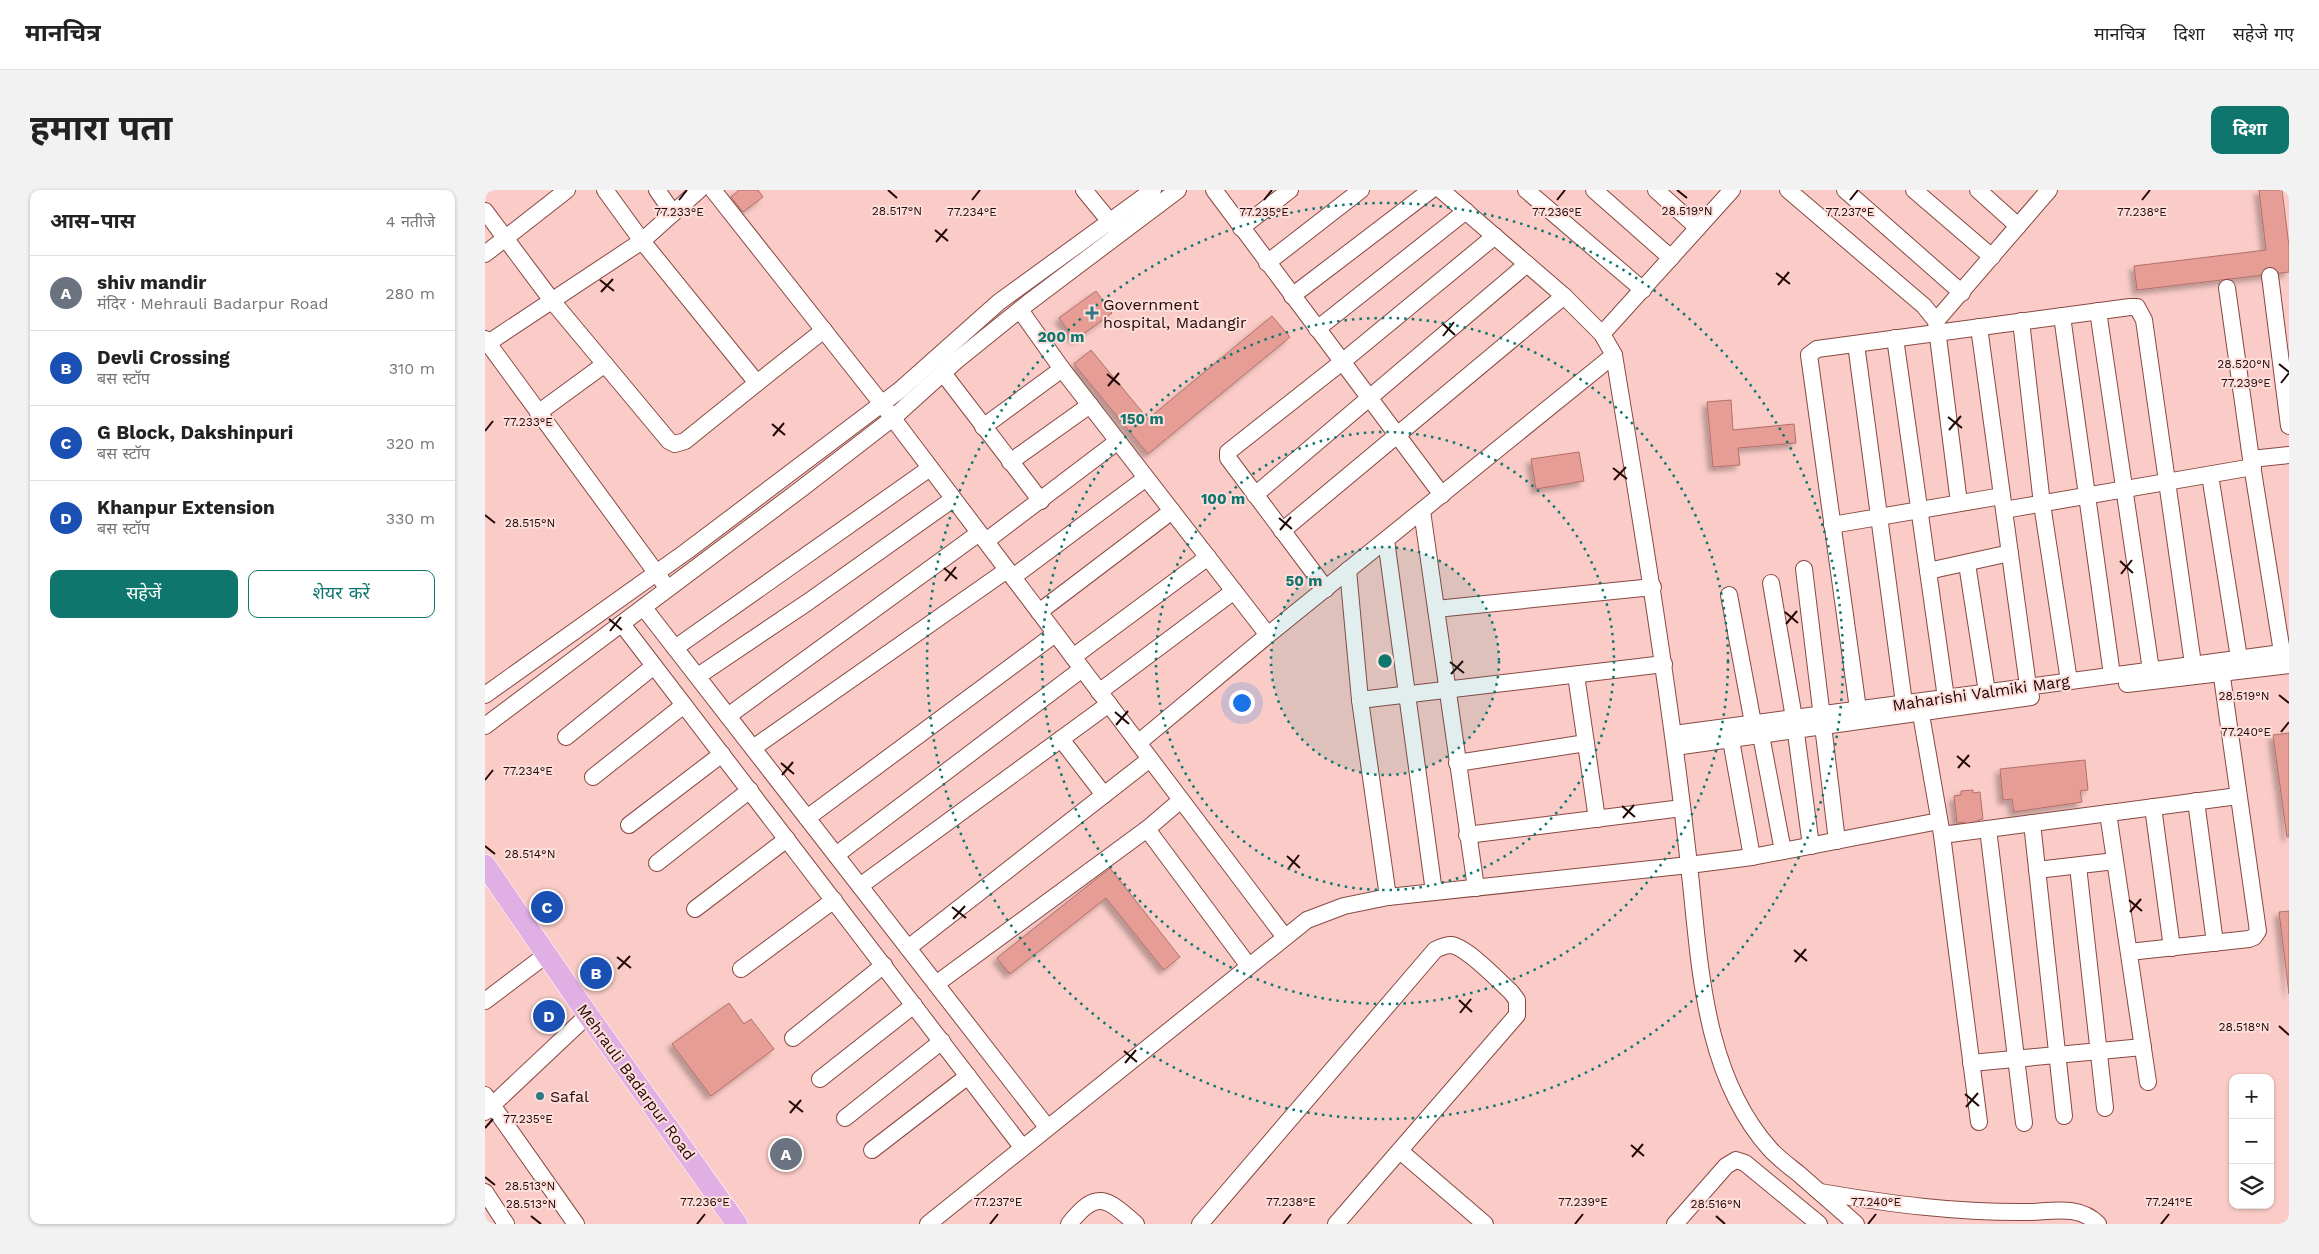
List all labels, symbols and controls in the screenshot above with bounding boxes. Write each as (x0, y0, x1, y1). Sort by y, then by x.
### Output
text: मानचित्र (25, 19, 101, 47)
text: मानचित्र (2094, 23, 2146, 44)
text: दिशा (2174, 23, 2205, 44)
text: सहेजे गए (2233, 23, 2294, 44)
button: दिशा (2211, 106, 2289, 154)
text: हमारा पता (30, 107, 172, 149)
text: 28.517°N (872, 204, 922, 218)
text: 28.519°N (1662, 204, 1712, 218)
text: 77.233°E (654, 205, 704, 219)
text: 77.234°E (947, 205, 997, 219)
text: 77.235°E (1239, 205, 1289, 219)
text: 77.236°E (1532, 205, 1582, 219)
text: 77.237°E (1826, 205, 1875, 219)
text: 77.238°E (2117, 205, 2167, 219)
text: आस-पास (50, 208, 135, 233)
text: 4 नतीजे (386, 212, 435, 231)
text: shiv mandir (97, 271, 206, 294)
text: A (61, 284, 71, 303)
text: 280 m (385, 284, 435, 303)
text: मंदिर · Mehrauli Badarpur Road (97, 294, 329, 313)
place label: Government hospital, Madangir (1103, 295, 1247, 332)
marker: Government hospital, Madangir (1085, 306, 1099, 320)
text: 200 m (1038, 328, 1084, 346)
text: Devli Crossing (97, 346, 230, 369)
text: 28.520°N (2217, 357, 2271, 371)
text: B (61, 359, 71, 378)
text: 310 m (389, 359, 435, 378)
text: बस स्टॉप (97, 369, 150, 388)
text: 77.239°E (2221, 376, 2271, 390)
text: 150 m (1120, 410, 1164, 428)
text: 77.233°E (503, 415, 553, 429)
text: G Block, Dakshinpuri (97, 421, 293, 444)
text: C (61, 434, 71, 453)
text: 320 m (386, 434, 435, 453)
text: बस स्टॉप (97, 444, 150, 463)
text: 100 m (1201, 490, 1245, 508)
text: Khanpur Extension (97, 496, 275, 519)
text: D (60, 509, 72, 528)
text: 330 m (386, 509, 435, 528)
text: 28.515°N (505, 516, 555, 530)
text: बस स्टॉप (97, 519, 150, 538)
button: सहेजें (50, 570, 238, 618)
button: शेयर करें (248, 570, 435, 618)
text: 50 m (1286, 572, 1322, 590)
centre of rings (1376, 652, 1394, 670)
street label: Maharishi Valmiki Marg (1891, 671, 2071, 715)
text: 28.519°N (2219, 689, 2269, 703)
your location (1229, 690, 1255, 716)
text: 77.240°E (2221, 725, 2271, 739)
text: 77.234°E (503, 764, 553, 778)
text: 28.514°N (505, 847, 555, 861)
pin: C (531, 888, 563, 926)
pin: B (580, 954, 612, 992)
pin: D (533, 997, 565, 1035)
street label: Mehrauli Badarpur Road (573, 1000, 699, 1164)
text: 28.518°N (2219, 1020, 2269, 1034)
map controls (2229, 1074, 2274, 1209)
button: + (2229, 1074, 2274, 1119)
place label: Safal (550, 1087, 589, 1106)
marker: Safal (534, 1090, 546, 1102)
text: 77.235°E (503, 1112, 553, 1126)
button: − (2229, 1119, 2274, 1164)
pin: A (770, 1135, 802, 1173)
button: layers (2229, 1164, 2274, 1209)
text: 28.513°N (505, 1179, 555, 1193)
text: 77.236°E (680, 1195, 730, 1209)
text: 77.237°E (974, 1195, 1023, 1209)
text: 77.238°E (1266, 1195, 1316, 1209)
text: 77.239°E (1558, 1195, 1608, 1209)
text: 77.240°E (1851, 1195, 1901, 1209)
text: 77.241°E (2145, 1195, 2193, 1209)
text: 28.513°N (506, 1197, 556, 1211)
text: 28.516°N (1691, 1197, 1741, 1211)

